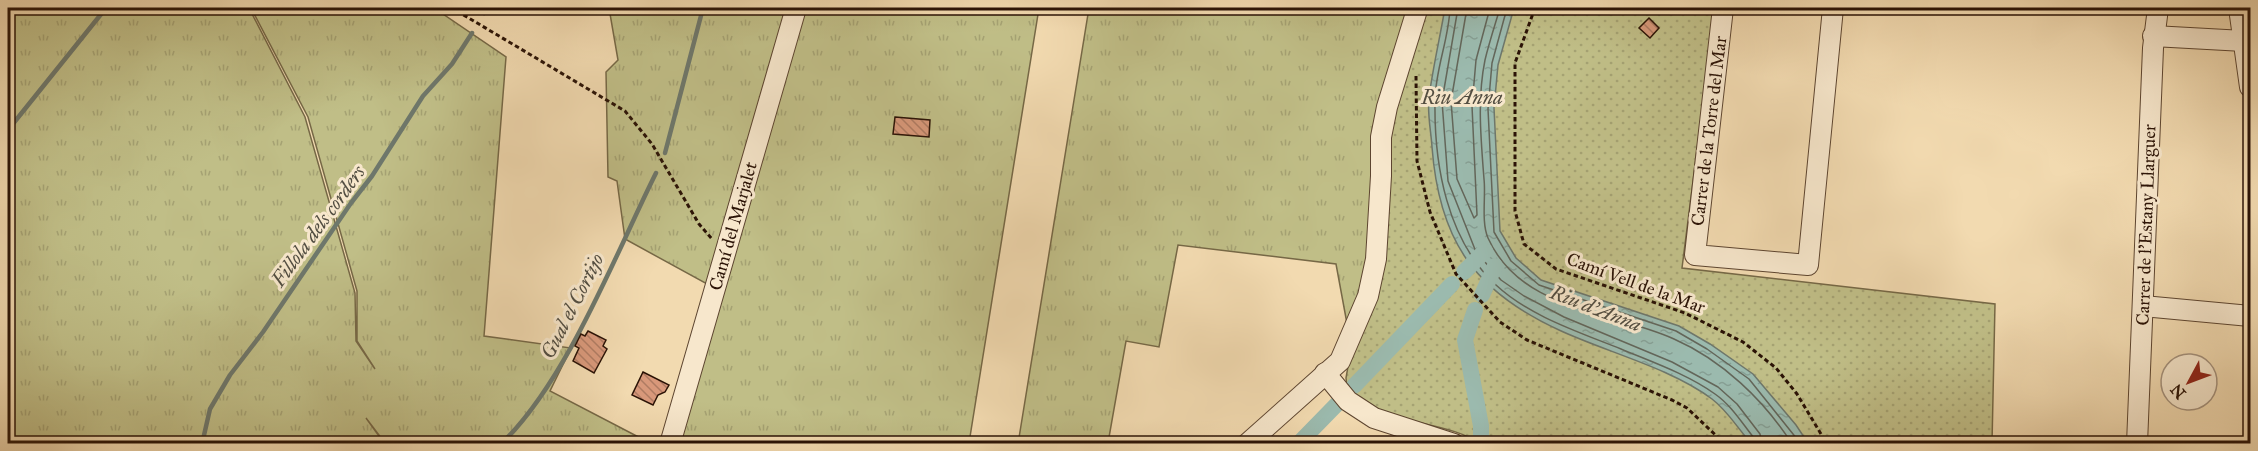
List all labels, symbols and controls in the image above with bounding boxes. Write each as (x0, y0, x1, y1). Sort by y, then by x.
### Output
street label: Carrer de la Torre del Mar (1686, 35, 1732, 227)
water label: Riu Anna (1420, 85, 1503, 109)
street label: Carrer de l'Estany Llarguer (2131, 124, 2162, 326)
street label: Camí del Marjalet (704, 159, 762, 293)
water label: Fillola dels corders (265, 160, 371, 292)
street label: Camí Vell de la Mar (1564, 248, 1709, 318)
water label: Gual el Cortijo (535, 249, 609, 363)
water label: Riu d'Anna (1546, 279, 1645, 336)
north arrow (2159, 352, 2219, 412)
text: N (2166, 380, 2190, 403)

